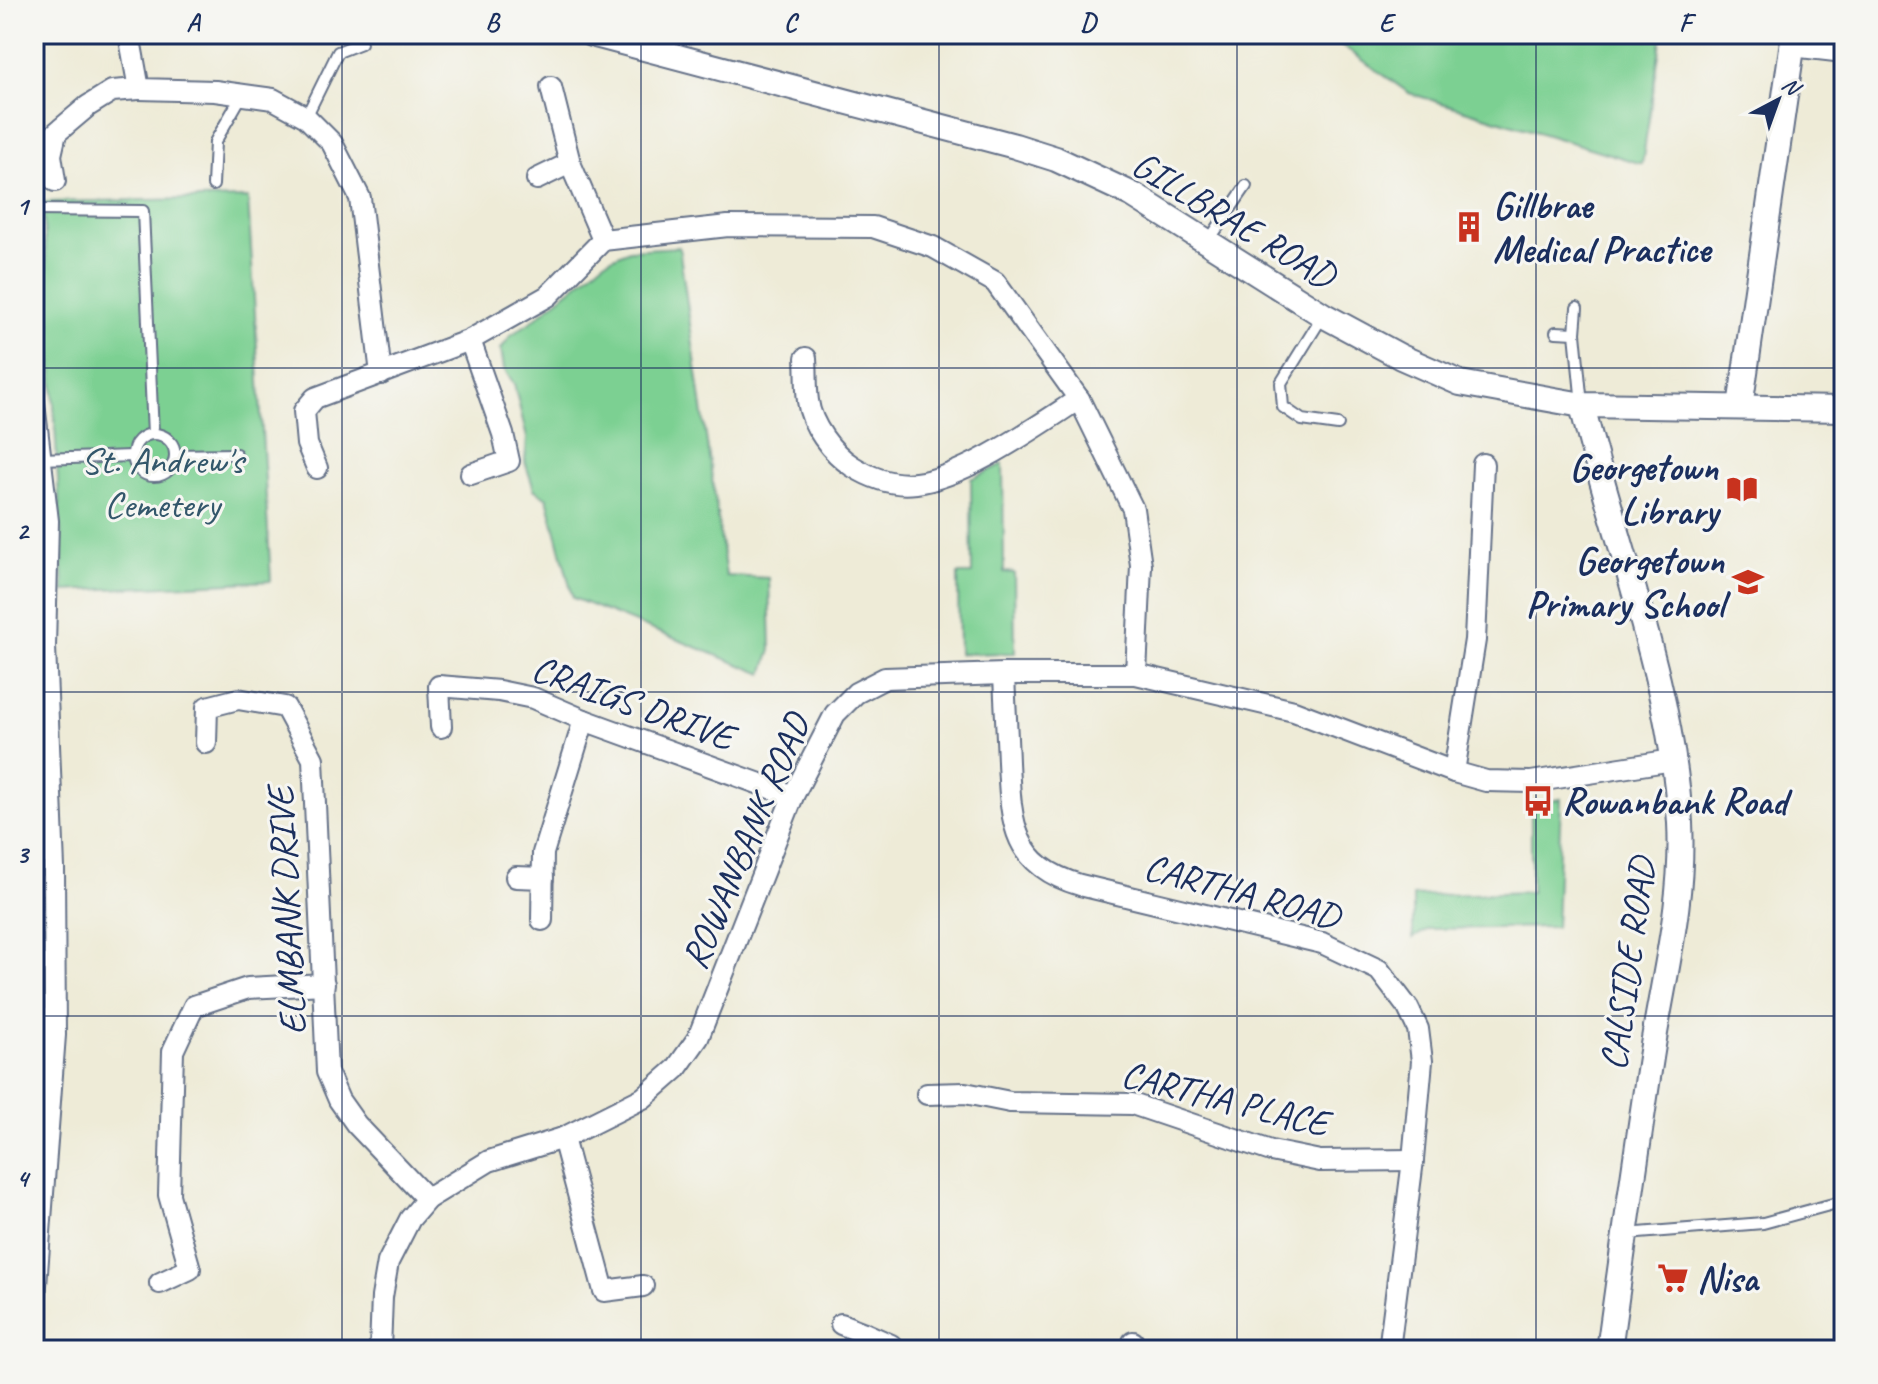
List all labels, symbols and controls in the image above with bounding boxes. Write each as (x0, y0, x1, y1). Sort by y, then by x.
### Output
text: A (186, 6, 201, 39)
text: B (485, 6, 501, 39)
text: C (784, 6, 800, 39)
text: D (1080, 6, 1098, 39)
text: E (1379, 6, 1397, 39)
text: F (1679, 6, 1697, 39)
north arrow (1738, 60, 1818, 140)
text: N (1776, 71, 1807, 103)
street label: GILLBRAE ROAD (1124, 140, 1347, 300)
place label: Gillbrae Medical Practice (1493, 182, 1713, 273)
text: 1 (16, 190, 31, 223)
building icon: Gillbrae Medical Practice (1452, 210, 1486, 244)
park label: St. Andrew's Cemetery (81, 437, 247, 528)
place label: Georgetown Library (1570, 444, 1722, 535)
library icon: Georgetown Library (1725, 472, 1759, 506)
text: 2 (16, 514, 30, 547)
place label: Georgetown Primary School (1526, 537, 1731, 628)
school or university icon: Georgetown Primary School (1731, 565, 1765, 599)
street label: CRAIGS DRIVE (526, 644, 745, 762)
street label: ROWANBANK ROAD (671, 704, 821, 976)
place label: Rowanbank Road (1562, 778, 1794, 825)
street label: ELMBANK DRIVE (256, 781, 316, 1036)
bus stop icon: Rowanbank Road (1521, 784, 1555, 818)
text: 3 (16, 838, 30, 871)
street label: CARTHA ROAD (1139, 843, 1347, 941)
street label: CALSIDE ROAD (1589, 852, 1666, 1073)
street label: CARTHA PLACE (1117, 1050, 1338, 1148)
text: 4 (16, 1162, 31, 1195)
place label: Nisa (1697, 1255, 1761, 1302)
supermarket icon: Nisa (1656, 1261, 1690, 1295)

